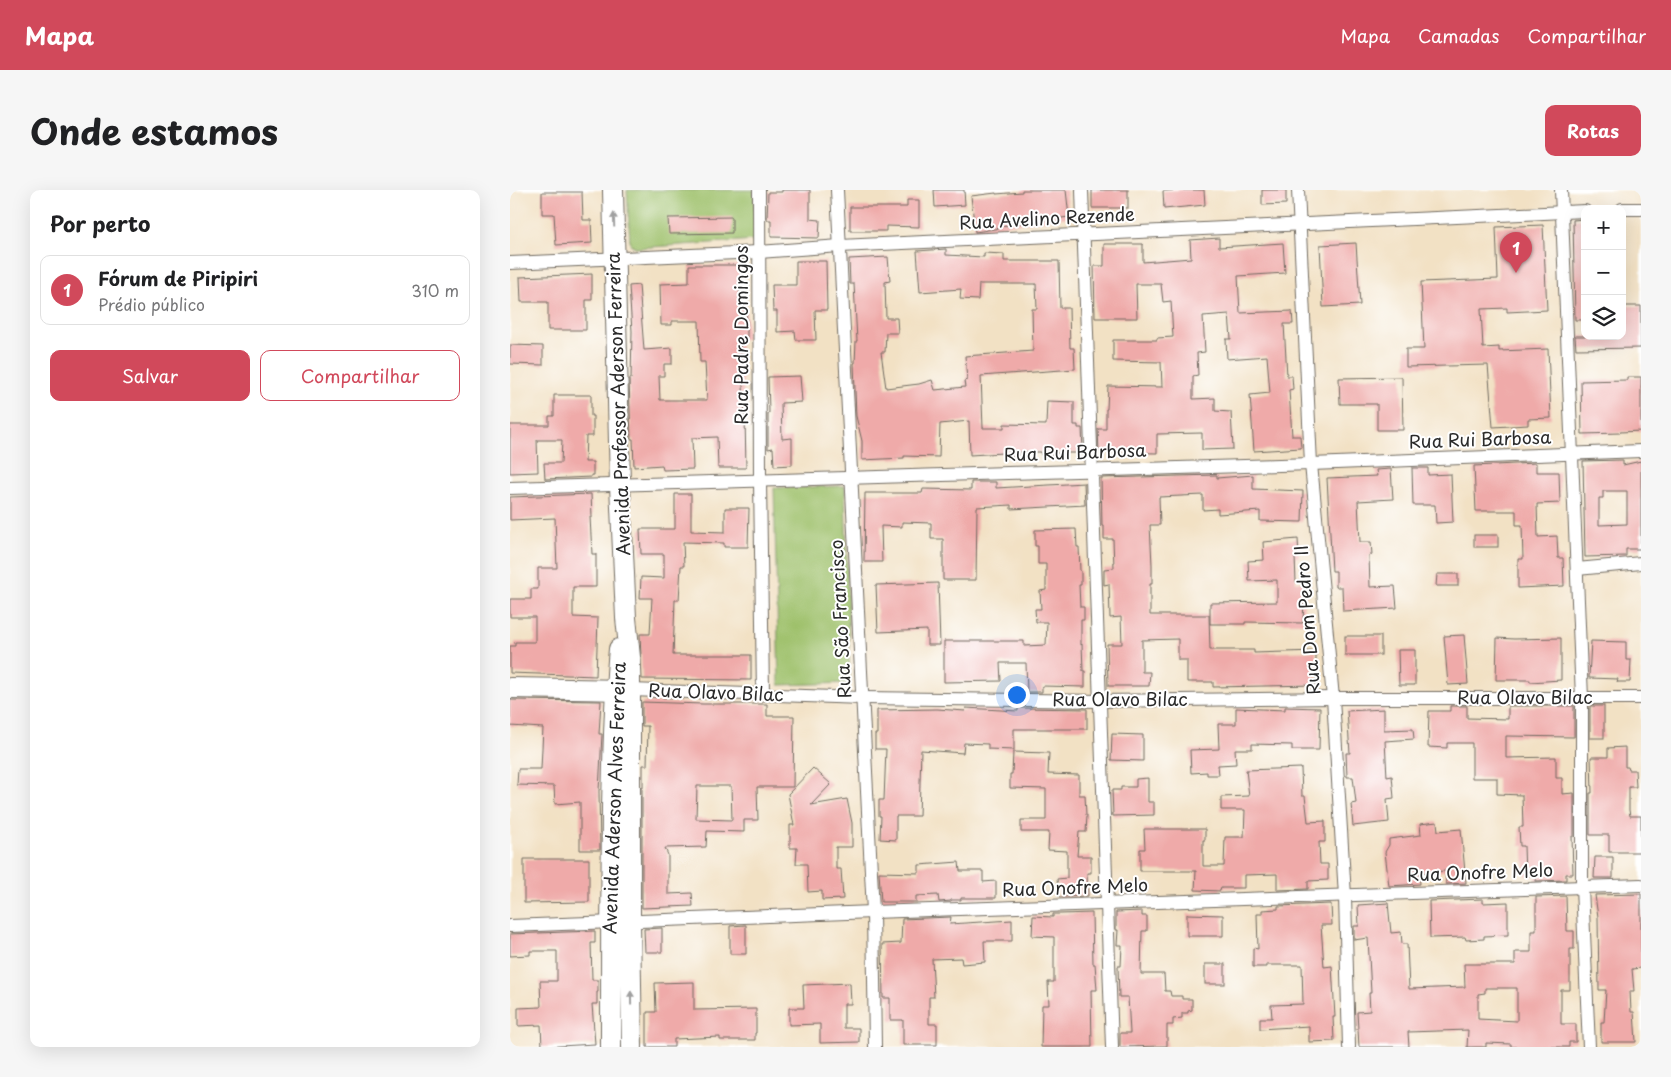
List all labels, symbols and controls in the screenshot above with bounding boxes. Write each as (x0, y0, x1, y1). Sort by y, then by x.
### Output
text: Mapa (25, 17, 94, 53)
text: Mapa (1340, 22, 1390, 49)
text: Camadas (1418, 22, 1500, 49)
text: Compartilhar (1528, 22, 1646, 49)
text: Onde estamos (30, 104, 278, 157)
button: Rotas (1545, 105, 1641, 156)
street label: Rua Avelino Rezende (958, 199, 1136, 236)
map controls (1581, 205, 1626, 340)
button: + (1581, 205, 1626, 250)
text: Por perto (50, 207, 150, 239)
one-way arrow (610, 212, 618, 228)
pin: 1 (1500, 232, 1532, 273)
street label: Rua Padre Domingos (727, 245, 754, 425)
button: − (1581, 250, 1626, 295)
street label: Avenida Professor Aderson Ferreira (599, 251, 636, 556)
text: Fórum de Piripiri (98, 264, 258, 292)
text: 1 (63, 278, 71, 302)
text: 310 m (411, 278, 459, 302)
text: Prédio público (98, 292, 205, 316)
button: layers (1581, 295, 1626, 340)
button: Salvar (50, 350, 250, 401)
button: Compartilhar (260, 350, 460, 401)
street label: Rua Rui Barbosa (1408, 422, 1552, 454)
street label: Rua Rui Barbosa (1003, 435, 1147, 467)
street label: Rua São Francisco (822, 539, 857, 699)
street label: Rua Dom Pedro II (1287, 544, 1326, 696)
street label: Avenida Aderson Alves Ferreira (595, 661, 632, 934)
street label: Rua Olavo Bilac (648, 676, 784, 707)
your location (1004, 682, 1030, 708)
street label: Rua Olavo Bilac (1457, 683, 1593, 710)
street label: Rua Olavo Bilac (1052, 685, 1188, 712)
street label: Rua Onofre Melo (1407, 855, 1553, 888)
street label: Rua Onofre Melo (1002, 870, 1148, 903)
one-way arrow (627, 990, 635, 1006)

